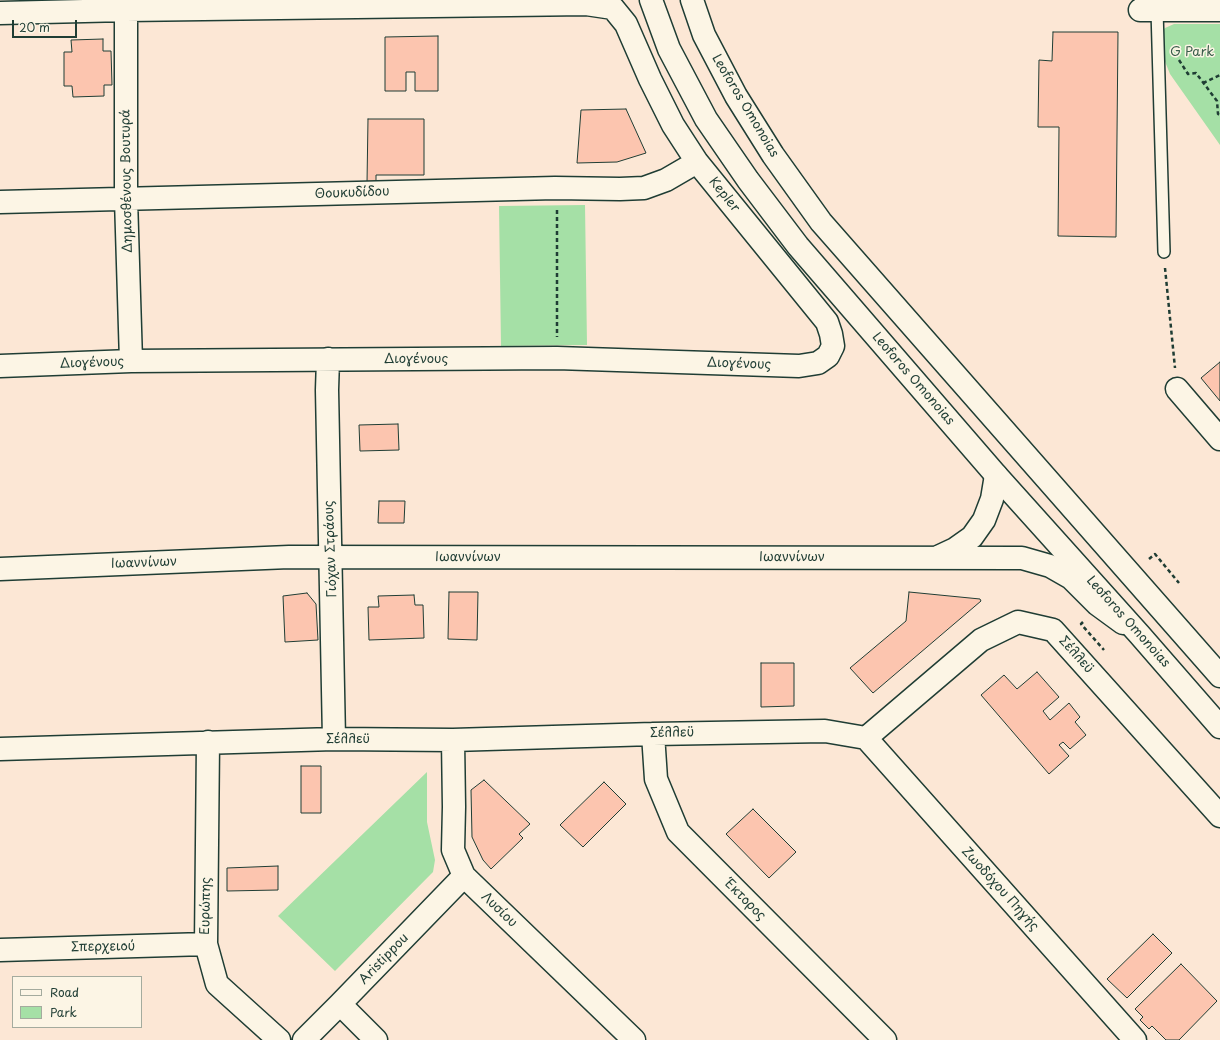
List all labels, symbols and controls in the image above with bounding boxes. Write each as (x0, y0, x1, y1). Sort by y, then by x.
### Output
scale bar (14, 12, 79, 38)
text: 20 m (19, 18, 50, 36)
park label: G Park (1170, 44, 1214, 60)
street label: Leoforos Omonoias (708, 52, 782, 160)
street label: Δημοσθένους Βουτυρά (118, 109, 136, 253)
street label: Kepler (705, 174, 743, 216)
street label: Θουκυδίδου (314, 184, 390, 202)
street label: Leoforos Omonoias (869, 330, 957, 428)
street label: Διογένους (384, 351, 448, 367)
street label: Διογένους (60, 354, 124, 372)
street label: Διογένους (707, 355, 771, 373)
street label: Γιόχαν Στράους (322, 500, 340, 598)
street label: Ιωαννίνων (435, 549, 501, 565)
street label: Ιωαννίνων (759, 549, 825, 565)
street label: Ιωαννίνων (111, 554, 177, 572)
street label: Leoforos Omonoias (1083, 573, 1173, 671)
street label: Σέλλεϋ (1055, 633, 1097, 677)
street label: Σέλλεϋ (650, 725, 694, 741)
street label: Σέλλεϋ (326, 731, 370, 747)
street label: Ζωοδόχου Πηγής (958, 844, 1042, 934)
street label: Έκτορος (721, 876, 769, 924)
street label: Ευρώπης (198, 877, 214, 935)
street label: Λυσίου (478, 889, 520, 931)
street label: Aristippou (356, 930, 412, 988)
street label: Σπερχειού (71, 939, 135, 955)
legend (12, 976, 142, 1028)
text: Road (50, 983, 79, 1001)
text: Park (50, 1003, 77, 1021)

